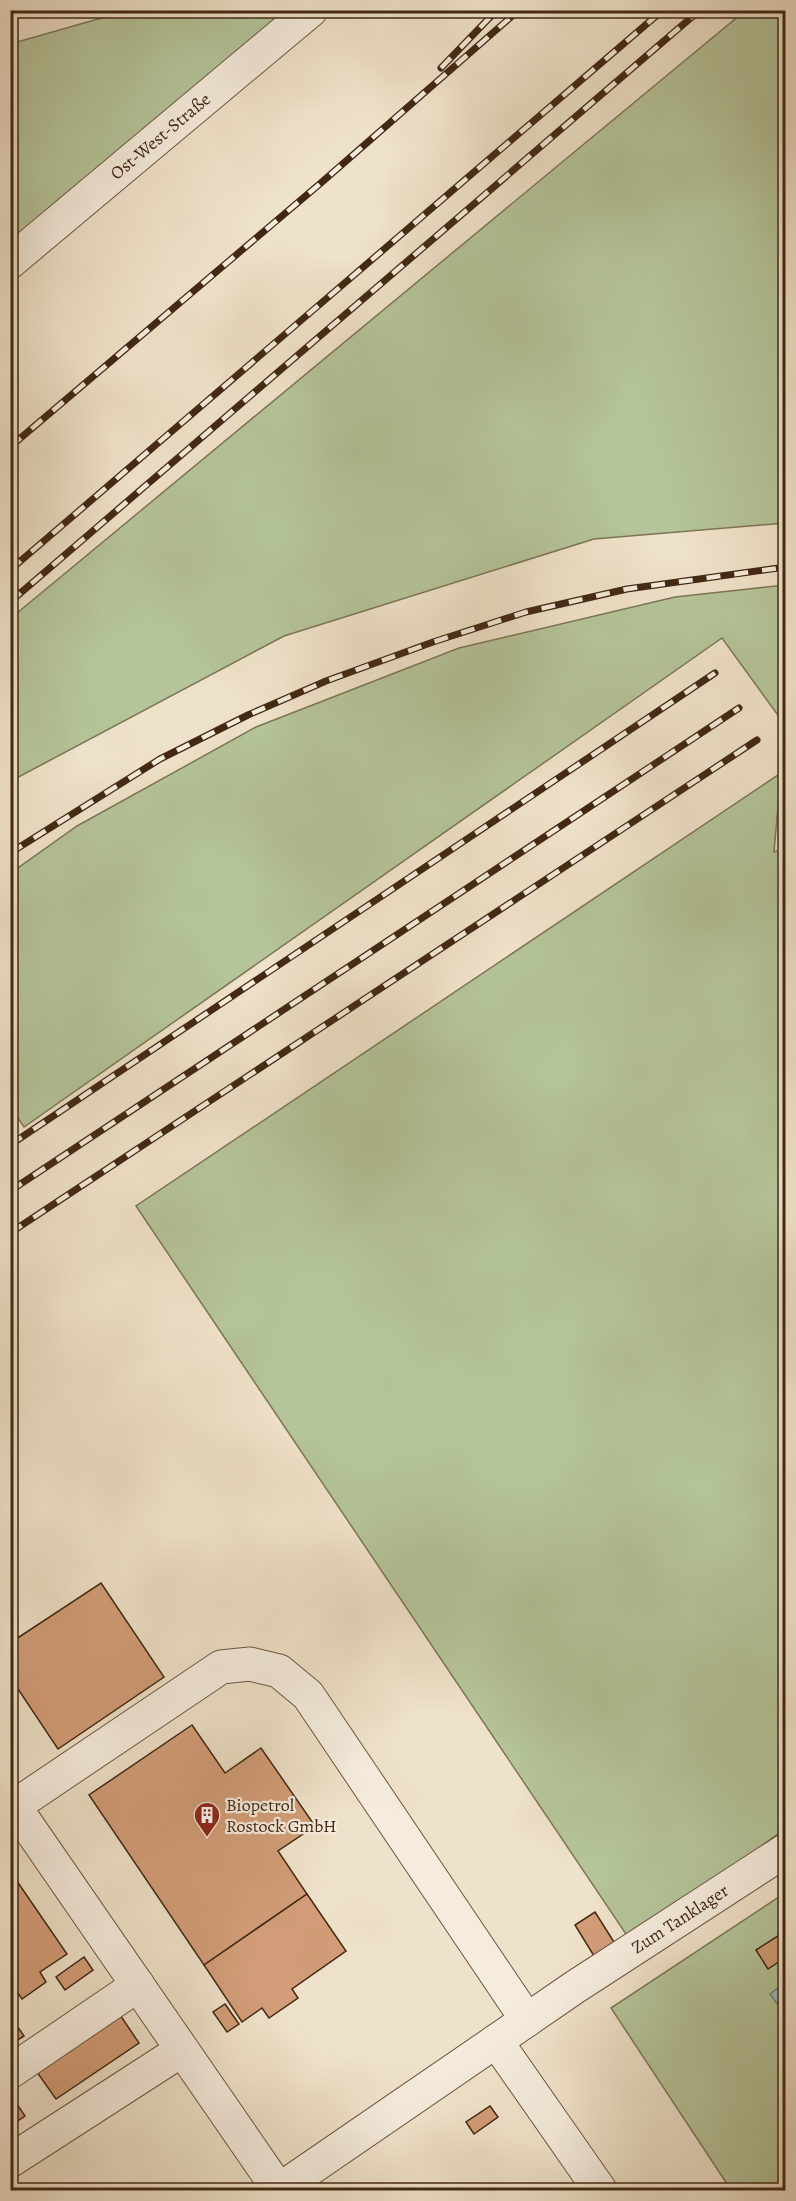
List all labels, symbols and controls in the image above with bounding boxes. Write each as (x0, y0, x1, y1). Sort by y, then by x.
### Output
street label: Ost-West-Straße (105, 87, 216, 185)
place label: Biopetrol Rostock GmbH (226, 1793, 337, 1838)
building icon: Biopetrol Rostock GmbH (192, 1800, 222, 1838)
street label: Zum Tanklager (627, 1878, 733, 1959)

